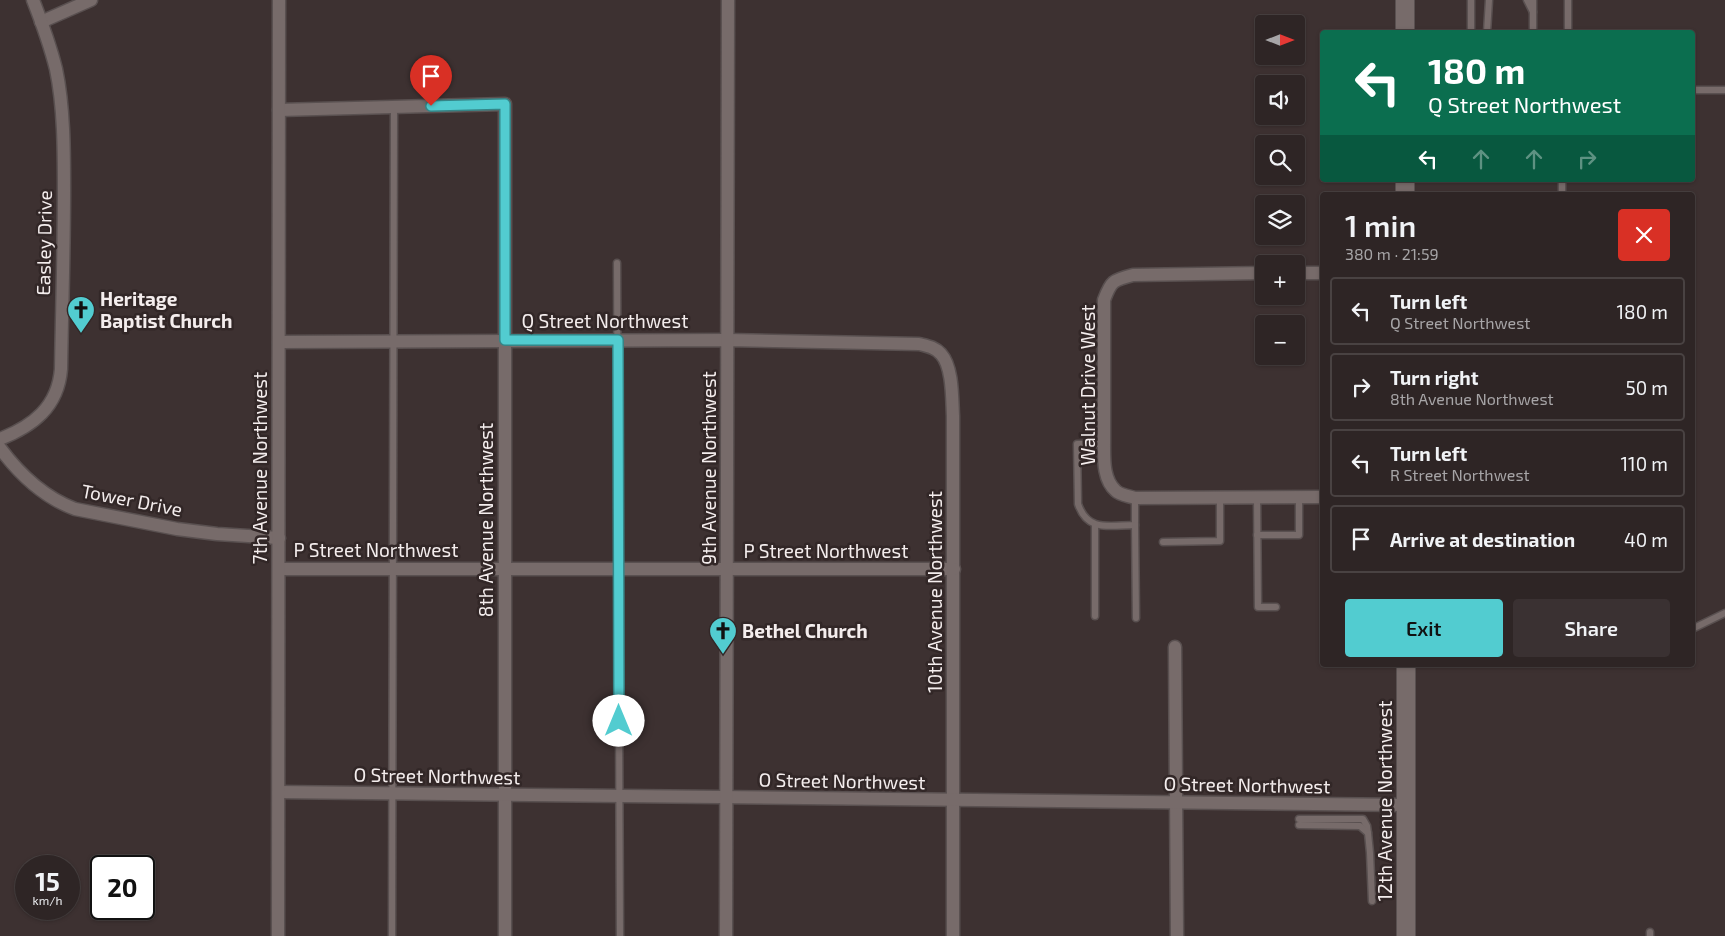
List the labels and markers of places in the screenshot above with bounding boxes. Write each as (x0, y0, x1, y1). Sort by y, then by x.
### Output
pin (410, 55, 452, 106)
place label: Heritage Baptist Church (100, 287, 232, 332)
church icon: Heritage Baptist Church (66, 295, 96, 334)
church icon: Bethel Church (708, 616, 738, 655)
place label: Bethel Church (742, 619, 868, 642)

